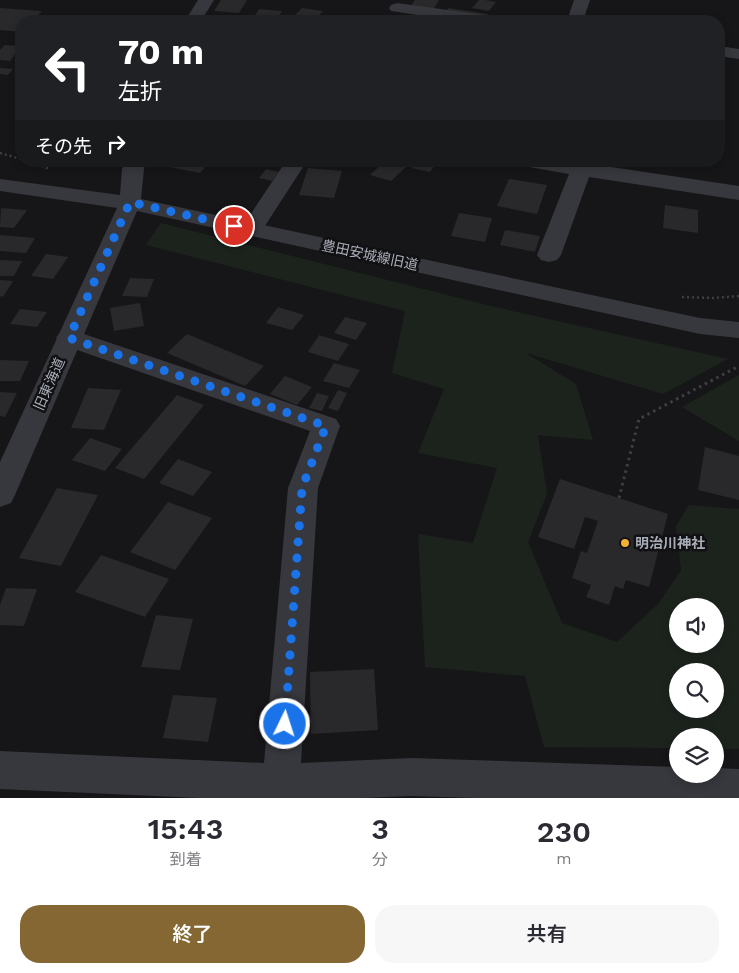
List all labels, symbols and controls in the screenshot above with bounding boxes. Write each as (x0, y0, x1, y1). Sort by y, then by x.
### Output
text: 70 m (118, 31, 204, 73)
icon: left (35, 35, 100, 100)
text: 左折 (118, 79, 162, 104)
icon: right (102, 130, 130, 158)
text: その先 (35, 135, 92, 158)
pin (213, 205, 255, 247)
icon: arrive (220, 212, 248, 240)
street label: 豊田安城線旧道 (320, 237, 420, 273)
street label: 旧東海道 (30, 355, 68, 413)
place label: 明治川神社 (635, 535, 705, 551)
marker: 明治川神社 (619, 537, 631, 549)
map controls (669, 598, 724, 783)
button: sound (669, 598, 724, 653)
button: search (669, 663, 724, 718)
position arrow (258, 697, 310, 749)
button: layers (669, 728, 724, 783)
text: 15:43 (148, 811, 223, 846)
text: 3 (371, 811, 389, 846)
text: 230 (537, 814, 591, 849)
text: m (556, 849, 572, 868)
text: 到着 (170, 850, 202, 869)
text: 分 (372, 850, 388, 869)
button: 終了 (20, 905, 365, 963)
button: 共有 (375, 905, 719, 963)

